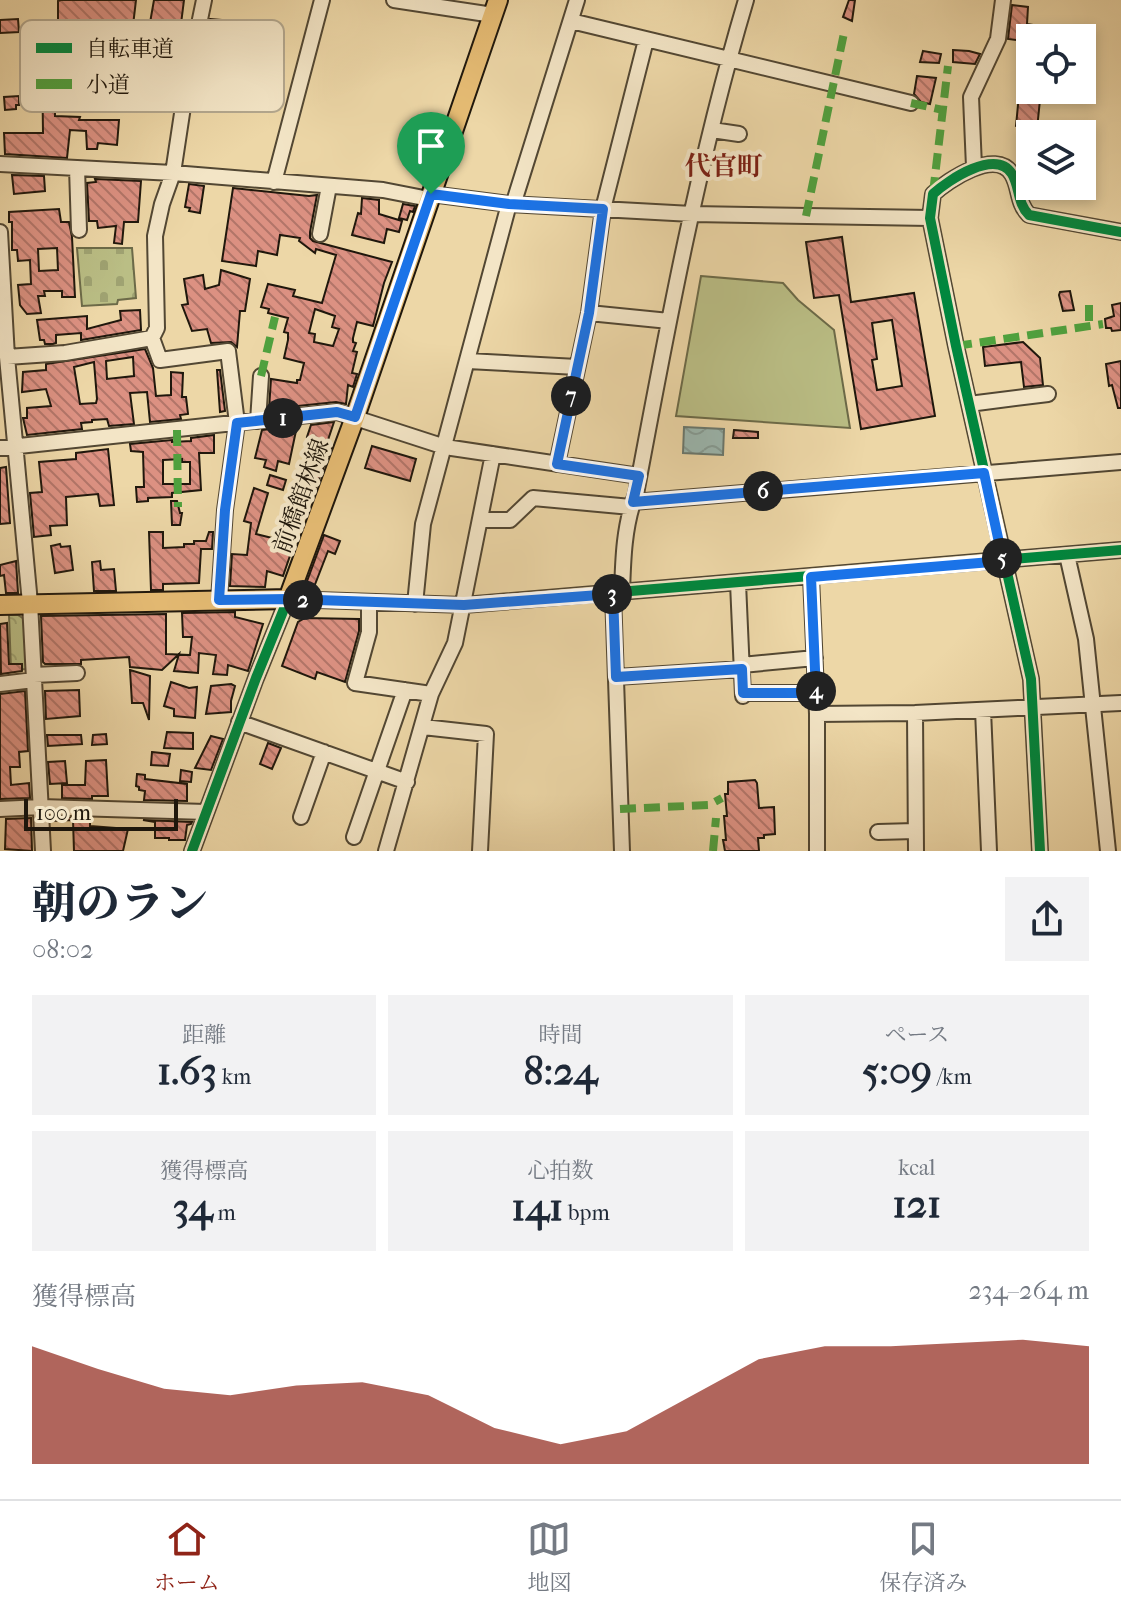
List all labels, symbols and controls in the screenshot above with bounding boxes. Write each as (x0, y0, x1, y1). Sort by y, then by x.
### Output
legend (20, 20, 284, 112)
map controls (1016, 24, 1096, 200)
button: locate (1016, 24, 1096, 104)
text: 自転車道 (86, 36, 174, 62)
text: 小道 (86, 72, 130, 98)
pin (397, 112, 465, 194)
button: layers (1016, 120, 1096, 200)
icon: arrive (409, 124, 453, 168)
district label: 代官町 (685, 151, 763, 182)
pin: 7 (551, 376, 591, 416)
text: 7 (566, 383, 576, 409)
pin: 1 (263, 398, 303, 438)
text: 1 (279, 405, 287, 431)
street label: 前橋館林線 (267, 435, 335, 557)
pin: 6 (743, 471, 783, 511)
text: 6 (757, 478, 769, 504)
pin: 5 (982, 538, 1022, 578)
text: 5 (997, 545, 1007, 571)
pin: 3 (592, 574, 632, 614)
pin: 2 (283, 580, 323, 620)
text: 3 (607, 581, 617, 607)
text: 2 (297, 587, 309, 613)
pin: 4 (796, 671, 836, 711)
text: 4 (810, 678, 823, 704)
scale bar (24, 795, 178, 831)
text: 100 m (36, 800, 91, 826)
button: share (1005, 877, 1089, 961)
text: 朝のラン (32, 878, 208, 929)
text: 08:02 (32, 934, 93, 965)
text: 距離 (182, 1022, 226, 1048)
text: 時間 (538, 1022, 583, 1048)
text: ペース (884, 1022, 949, 1048)
text: 1.63 (157, 1048, 217, 1094)
text: 8:24 (524, 1048, 597, 1094)
text: 5:09 (862, 1048, 932, 1094)
text: km (217, 1064, 251, 1090)
text: /km (932, 1064, 972, 1090)
text: kcal (898, 1155, 935, 1181)
text: 獲得標高 (160, 1158, 248, 1184)
text: 心拍数 (527, 1158, 594, 1184)
text: 121 (892, 1181, 941, 1227)
text: 34 (173, 1184, 213, 1230)
text: 141 (511, 1184, 563, 1230)
text: m (213, 1200, 236, 1226)
text: bpm (563, 1200, 610, 1226)
text: 234–264 m (968, 1275, 1089, 1306)
text: 獲得標高 (32, 1281, 136, 1312)
tab: ホーム (154, 1517, 220, 1596)
tab: 地図 (527, 1517, 571, 1596)
tab: 保存済み (879, 1517, 967, 1596)

